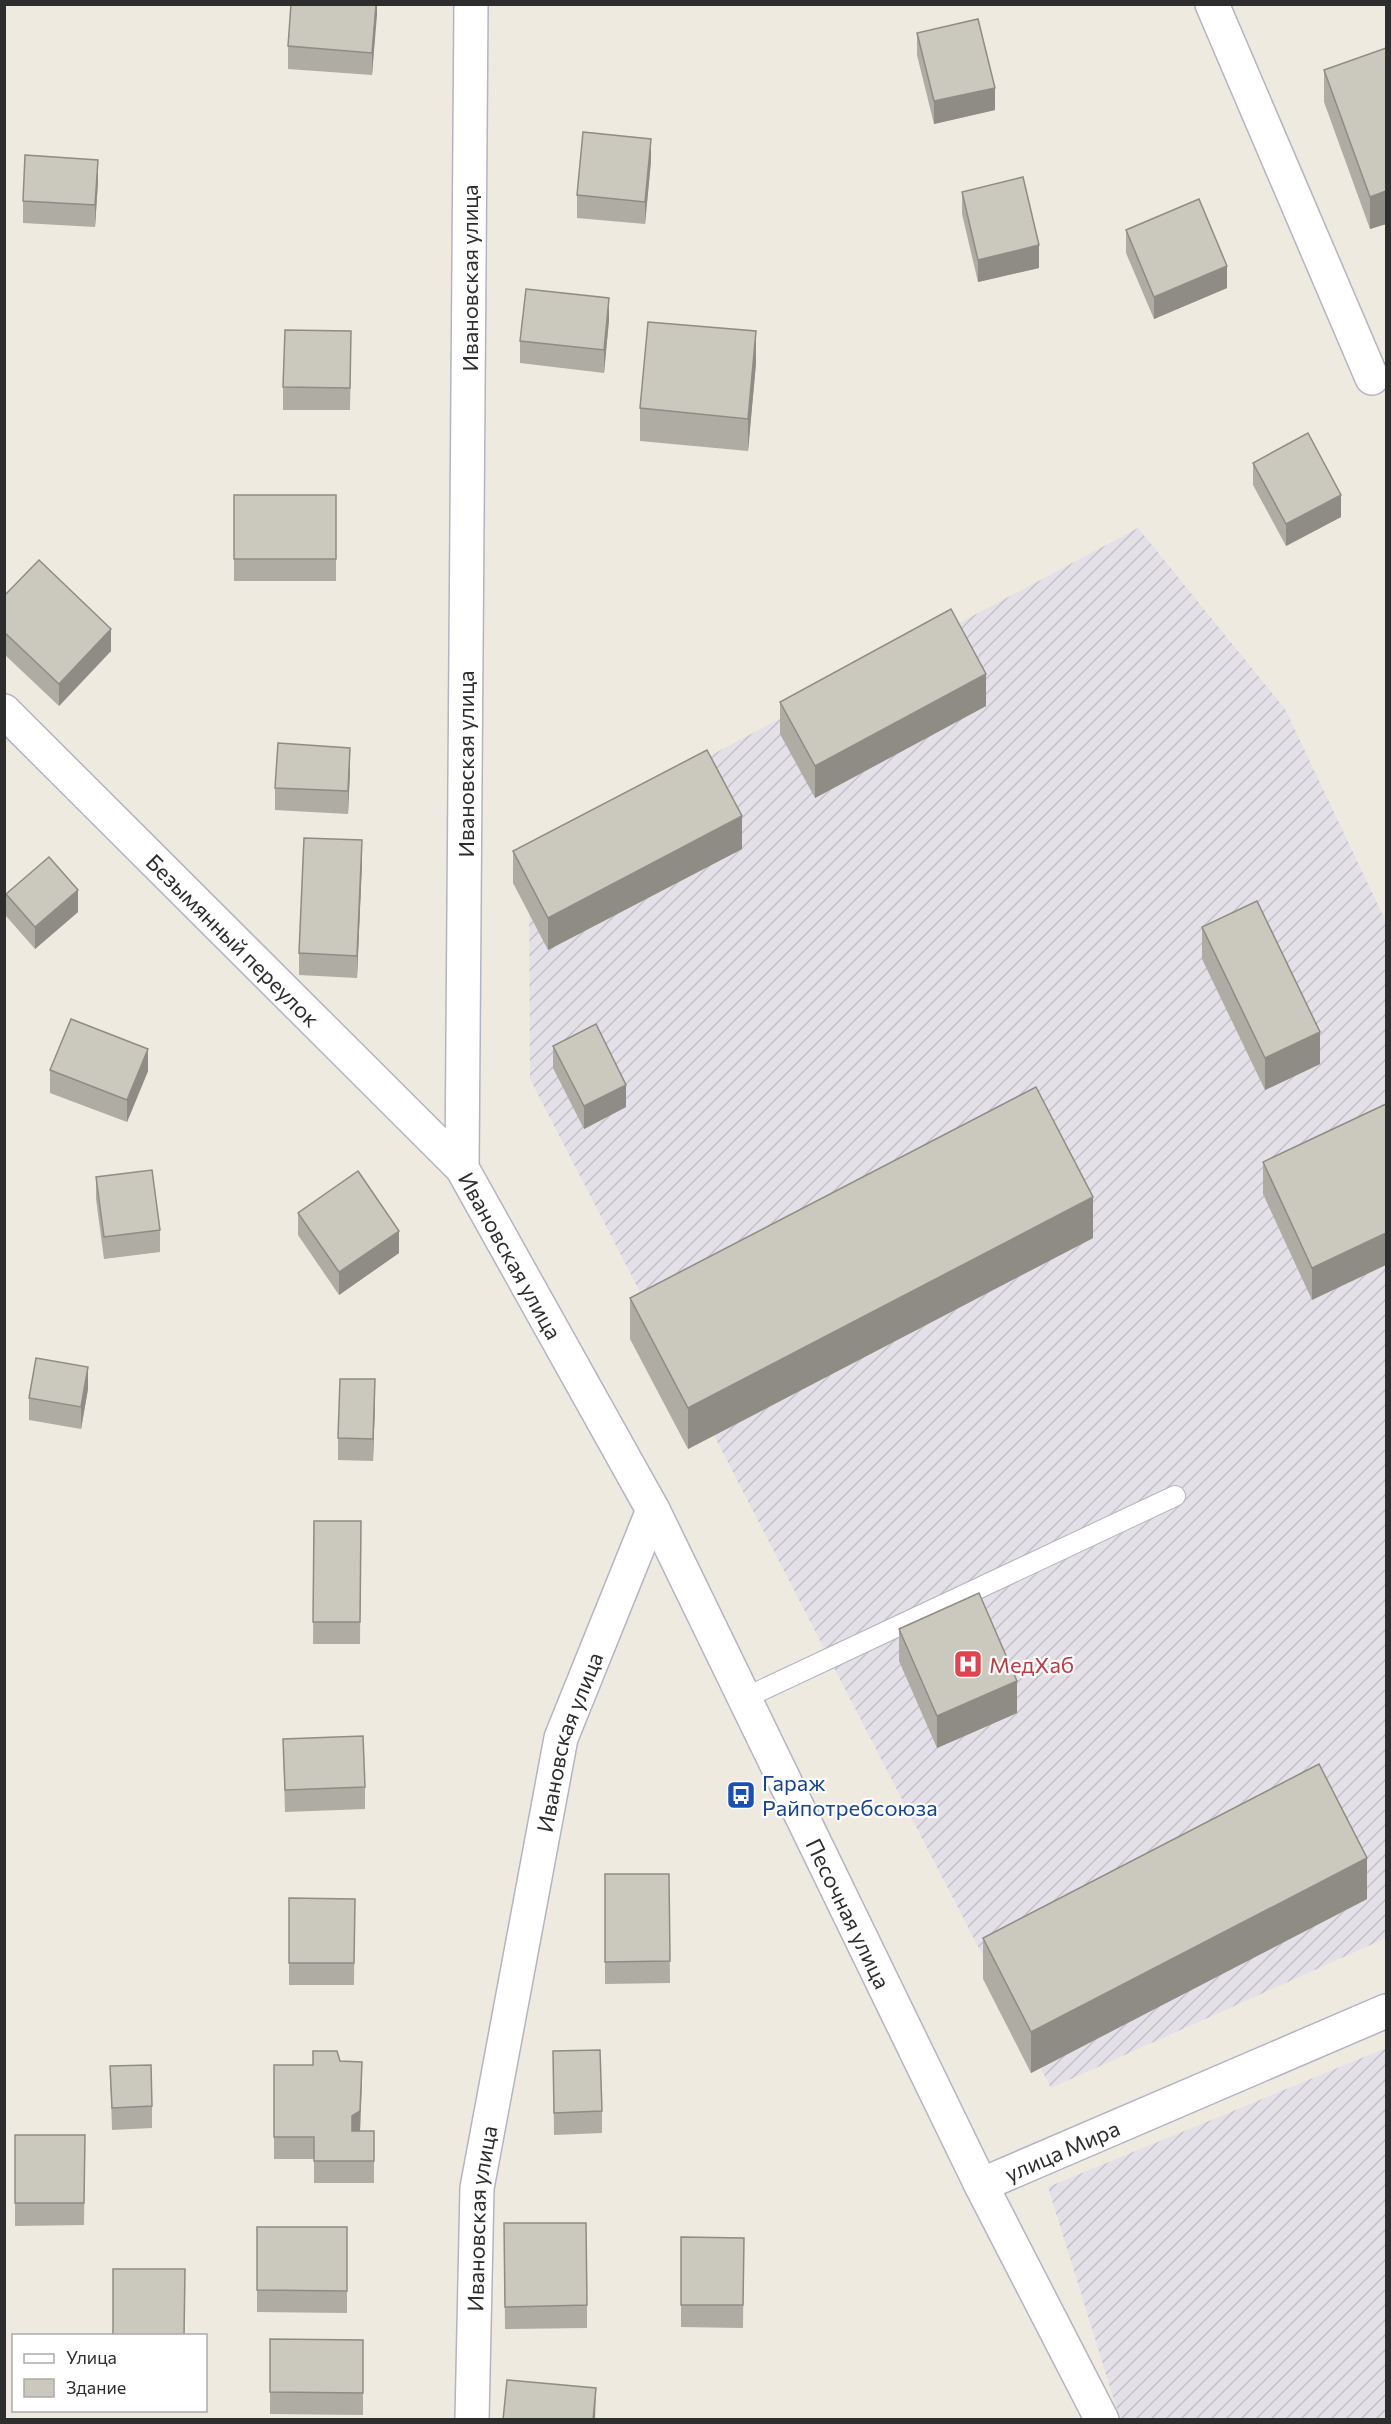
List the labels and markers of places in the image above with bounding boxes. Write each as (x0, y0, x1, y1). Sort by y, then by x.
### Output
hospital icon: МедХаб (952, 1648, 984, 1680)
place label: МедХаб (989, 1651, 1074, 1678)
place label: Гараж Райпотребсоюза (762, 1769, 938, 1821)
bus stop icon: Гараж Райпотребсоюза (725, 1779, 757, 1811)

